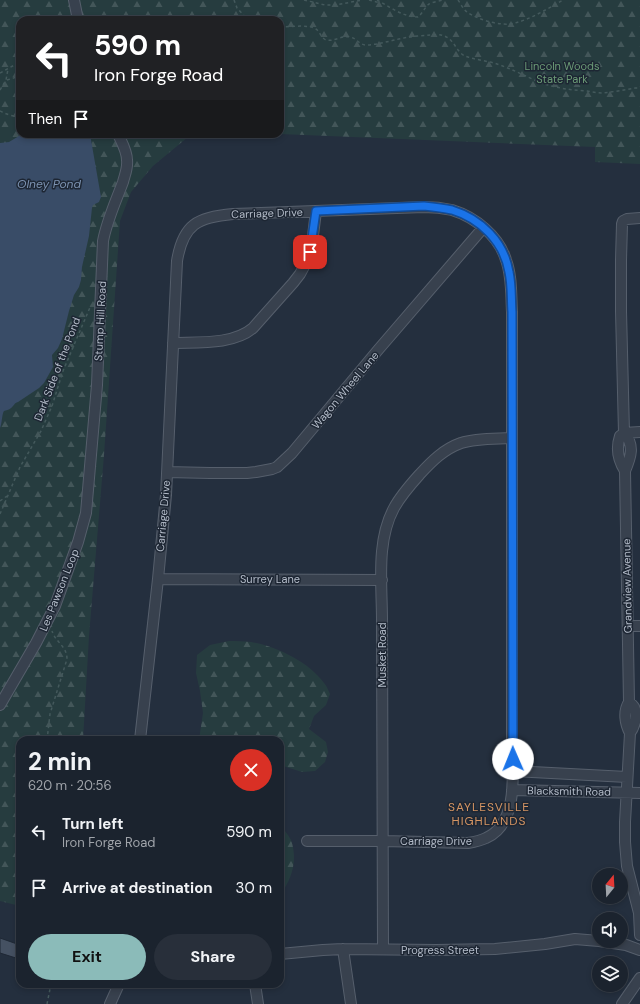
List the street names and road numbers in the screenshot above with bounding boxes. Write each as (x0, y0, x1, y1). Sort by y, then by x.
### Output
street label: Carriage Drive (231, 205, 303, 221)
street label: Stump Hill Road (91, 281, 109, 361)
street label: Dark Side of the Pond (31, 315, 83, 423)
street label: Wagon Wheel Lane (308, 348, 382, 432)
street label: Carriage Drive (153, 480, 173, 552)
street label: Grandview Avenue (619, 539, 635, 633)
street label: Les Pawson Loop (36, 547, 82, 633)
street label: Surrey Lane (240, 572, 300, 586)
street label: Musket Road (375, 622, 389, 688)
street label: Blacksmith Road (527, 783, 611, 799)
street label: Carriage Drive (400, 834, 472, 848)
street label: Progress Street (401, 943, 479, 957)

